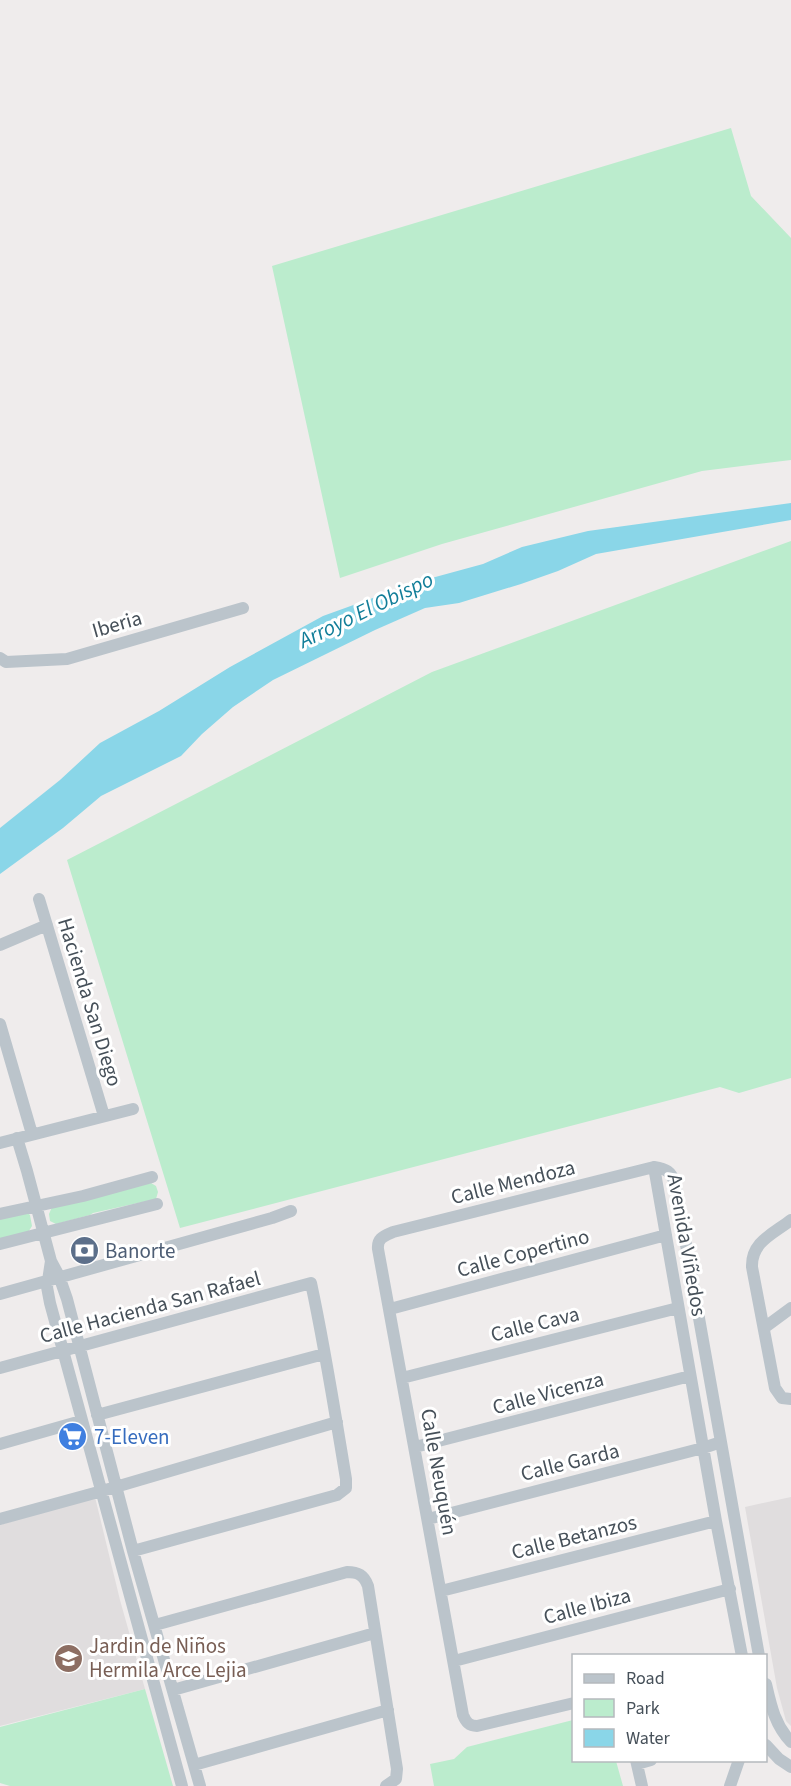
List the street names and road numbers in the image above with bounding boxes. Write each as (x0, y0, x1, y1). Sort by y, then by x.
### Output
street label: Iberia (89, 603, 145, 645)
street label: Hacienda San Diego (50, 914, 130, 1090)
street label: Calle Mendoza (448, 1152, 578, 1212)
street label: Avenida Viñedos (660, 1171, 714, 1319)
street label: Calle Copertino (454, 1221, 592, 1285)
street label: Calle Hacienda San Rafael (36, 1263, 264, 1351)
street label: Calle Cava (487, 1299, 583, 1349)
street label: Calle Vicenza (489, 1364, 607, 1422)
street label: Calle Neuquén (413, 1406, 465, 1538)
street label: Calle Garda (517, 1435, 623, 1489)
street label: Calle Betanzos (508, 1507, 640, 1567)
street label: Calle Ibiza (540, 1580, 634, 1632)

